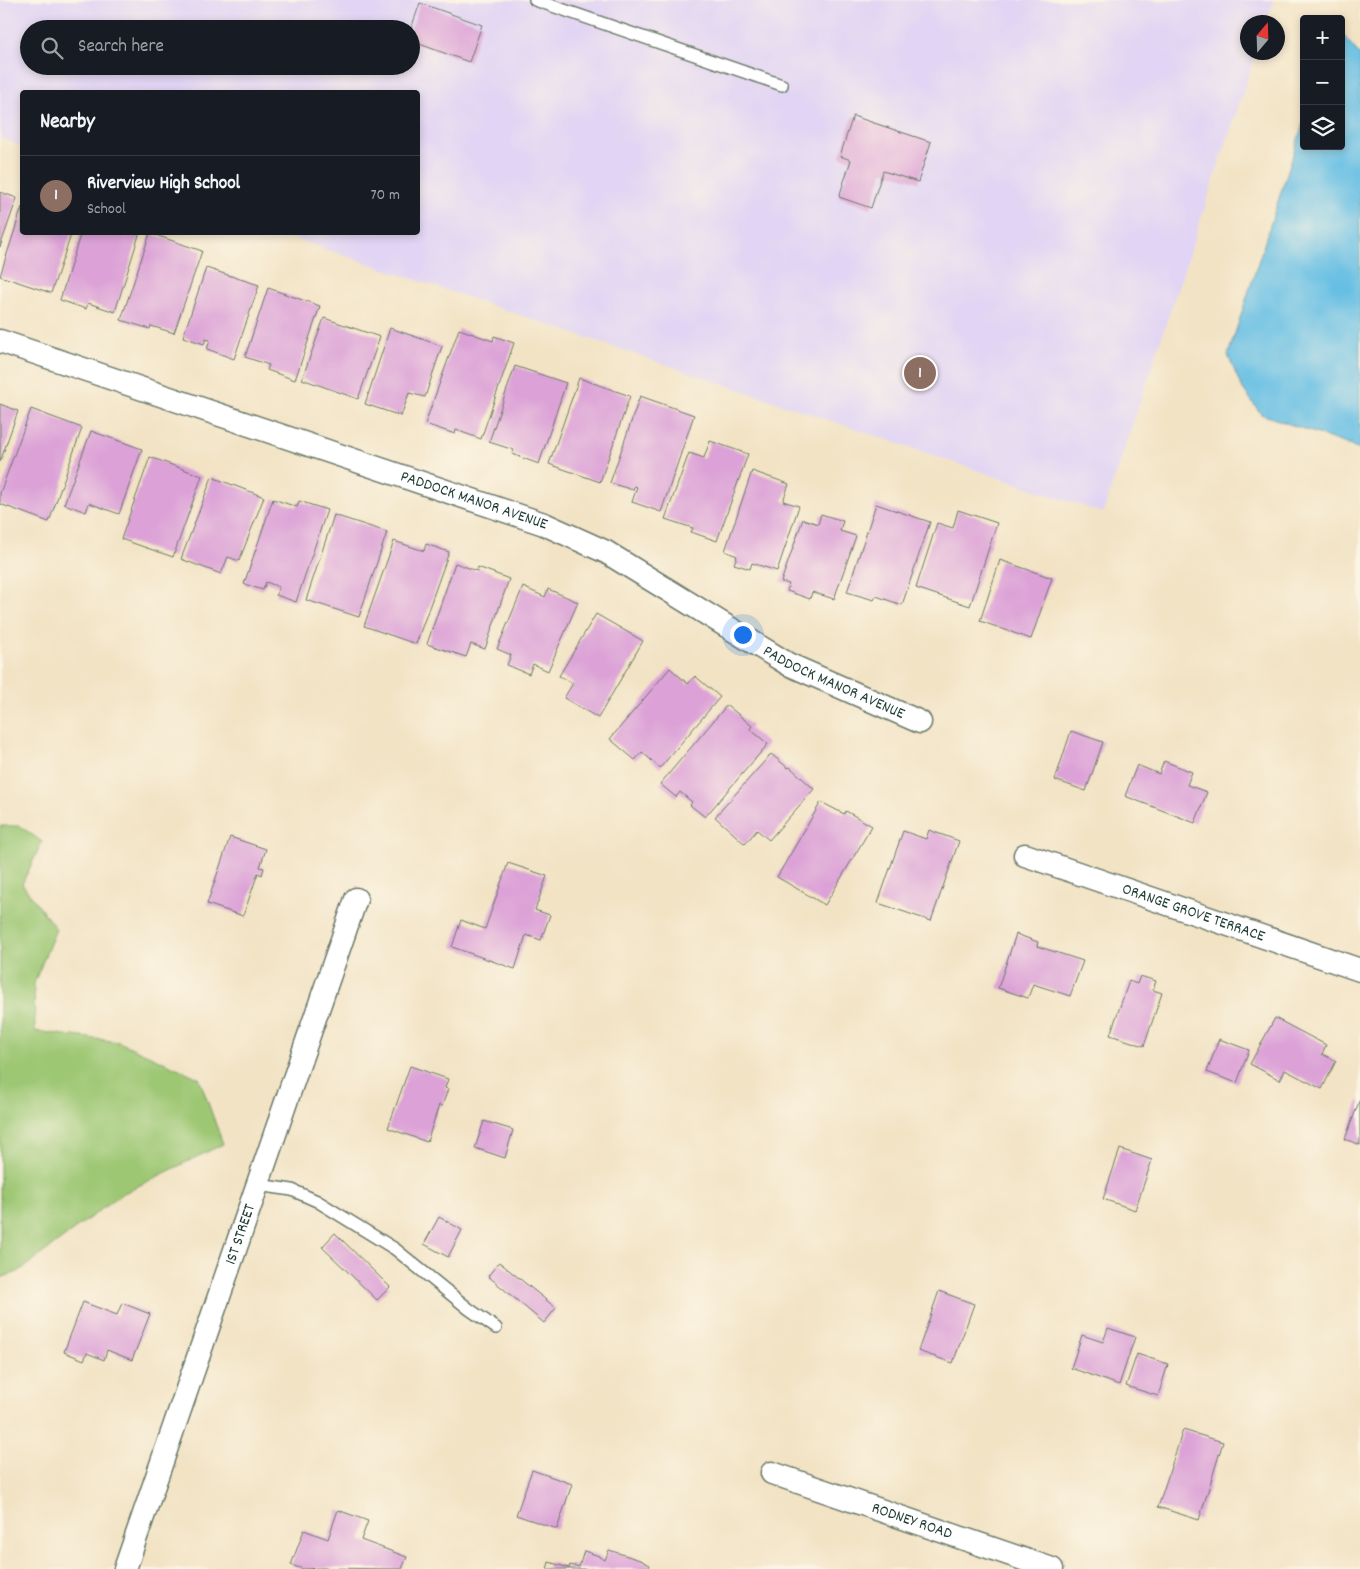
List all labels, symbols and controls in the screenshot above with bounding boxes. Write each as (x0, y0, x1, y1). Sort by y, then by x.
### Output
north arrow (1240, 15, 1285, 60)
map controls (1300, 15, 1345, 150)
button: + (1300, 15, 1345, 60)
search box (20, 20, 420, 75)
icon: search (38, 34, 66, 62)
text: Search here (78, 34, 164, 61)
button: − (1300, 60, 1345, 105)
button: layers (1300, 105, 1345, 150)
text: Nearby (40, 108, 95, 138)
text: Riverview High School (87, 171, 240, 198)
text: 1 (54, 184, 58, 207)
text: 70 m (370, 184, 400, 207)
text: School (87, 198, 126, 221)
pin: 1 (904, 354, 936, 392)
street label: PADDOCK MANOR AVENUE (397, 465, 551, 536)
your location (730, 622, 756, 648)
street label: PADDOCK MANOR AVENUE (758, 640, 909, 726)
street label: ORANGE GROVE TERRACE (1119, 878, 1269, 948)
street label: 1ST STREET (219, 1200, 262, 1268)
street label: RODNEY ROAD (869, 1497, 955, 1545)

